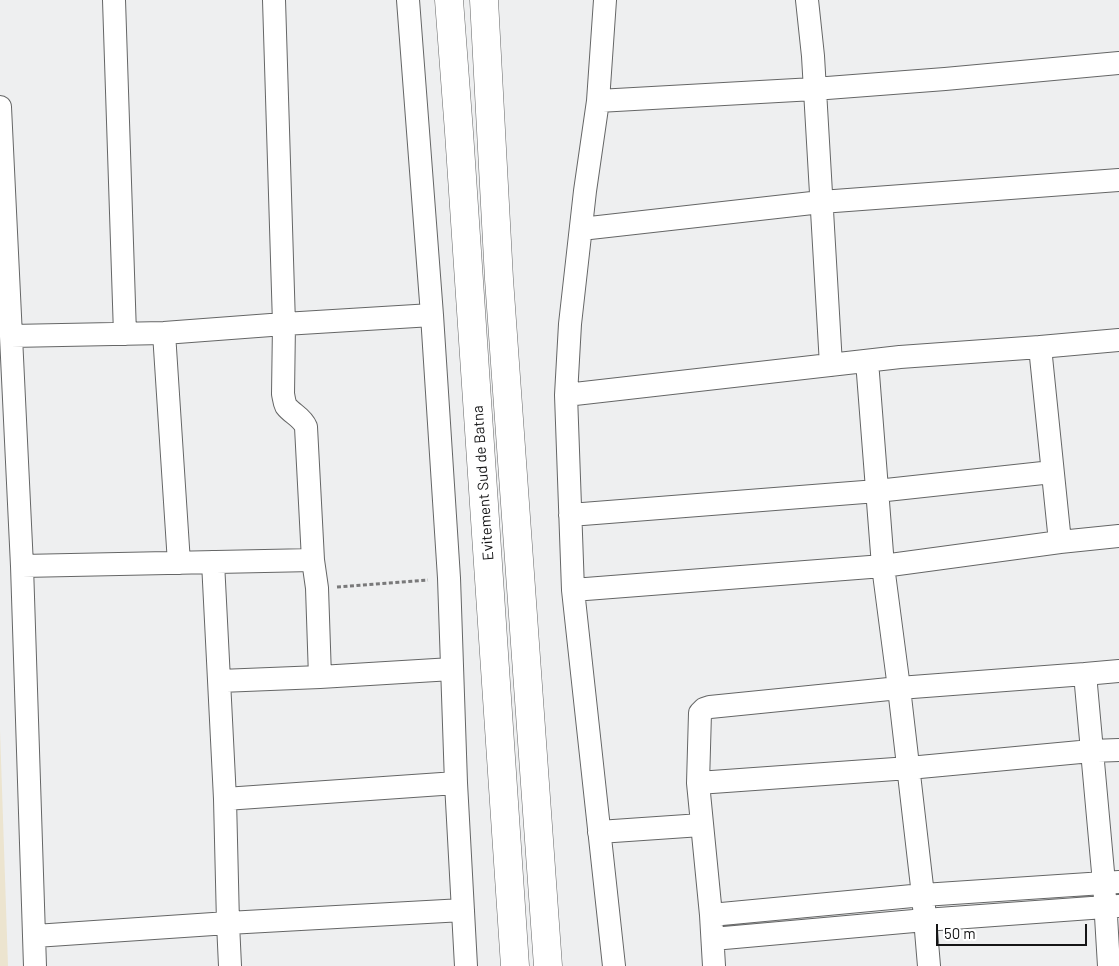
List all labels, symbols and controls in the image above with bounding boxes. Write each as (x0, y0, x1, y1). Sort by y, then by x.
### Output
street label: Evitement Sud de Batna (469, 405, 497, 561)
scale bar (939, 914, 1090, 946)
text: 50 m (944, 924, 976, 942)

